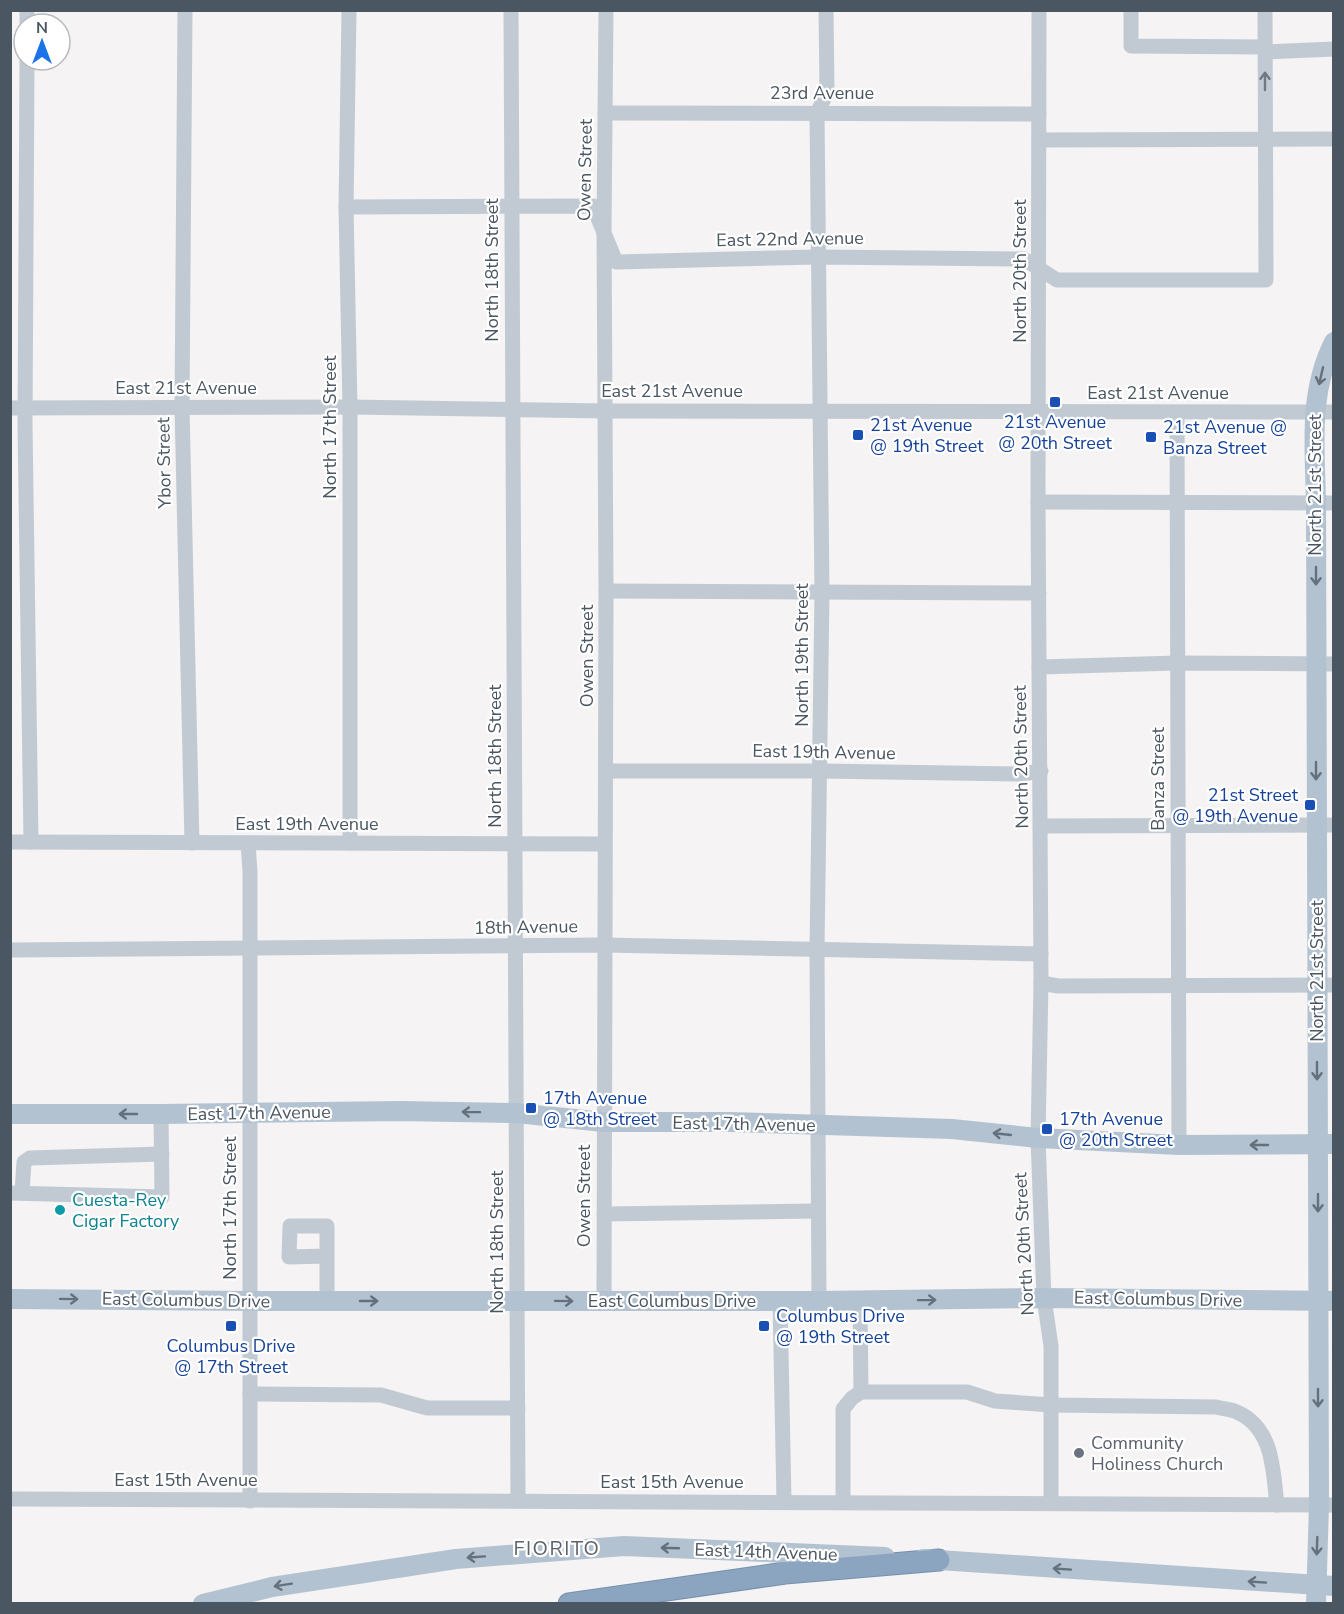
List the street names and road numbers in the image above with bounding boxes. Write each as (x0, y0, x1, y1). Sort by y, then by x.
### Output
street label: 23rd Avenue (770, 81, 874, 105)
street label: Owen Street (572, 118, 598, 221)
street label: North 18th Street (480, 198, 504, 342)
street label: North 20th Street (1008, 199, 1032, 343)
street label: East 22nd Avenue (716, 226, 864, 252)
street label: North 17th Street (318, 355, 342, 499)
street label: East 21st Avenue (115, 376, 257, 400)
street label: East 21st Avenue (601, 379, 743, 403)
street label: East 21st Avenue (1087, 381, 1229, 405)
street label: North 21st Street (1303, 414, 1327, 556)
street label: Ybor Street (151, 416, 177, 510)
street label: North 19th Street (790, 583, 814, 727)
street label: Owen Street (575, 604, 599, 707)
street label: North 18th Street (483, 684, 507, 828)
street label: North 20th Street (1008, 684, 1034, 829)
street label: Banza Street (1146, 727, 1170, 831)
street label: East 19th Avenue (752, 739, 896, 765)
street label: East 19th Avenue (235, 812, 379, 836)
street label: North 21st Street (1305, 900, 1329, 1042)
street label: 18th Avenue (474, 914, 578, 940)
street label: East 17th Avenue (187, 1100, 331, 1126)
street label: East 17th Avenue (672, 1111, 816, 1137)
street label: North 17th Street (218, 1136, 242, 1280)
street label: Owen Street (572, 1144, 596, 1247)
street label: North 18th Street (485, 1170, 509, 1314)
street label: North 20th Street (1008, 1171, 1040, 1316)
street label: East Columbus Drive (1074, 1286, 1242, 1312)
street label: East Columbus Drive (102, 1287, 270, 1313)
street label: East Columbus Drive (588, 1289, 756, 1313)
street label: East 15th Avenue (114, 1468, 258, 1492)
street label: East 15th Avenue (600, 1470, 744, 1494)
street label: East 14th Avenue (694, 1538, 838, 1566)

